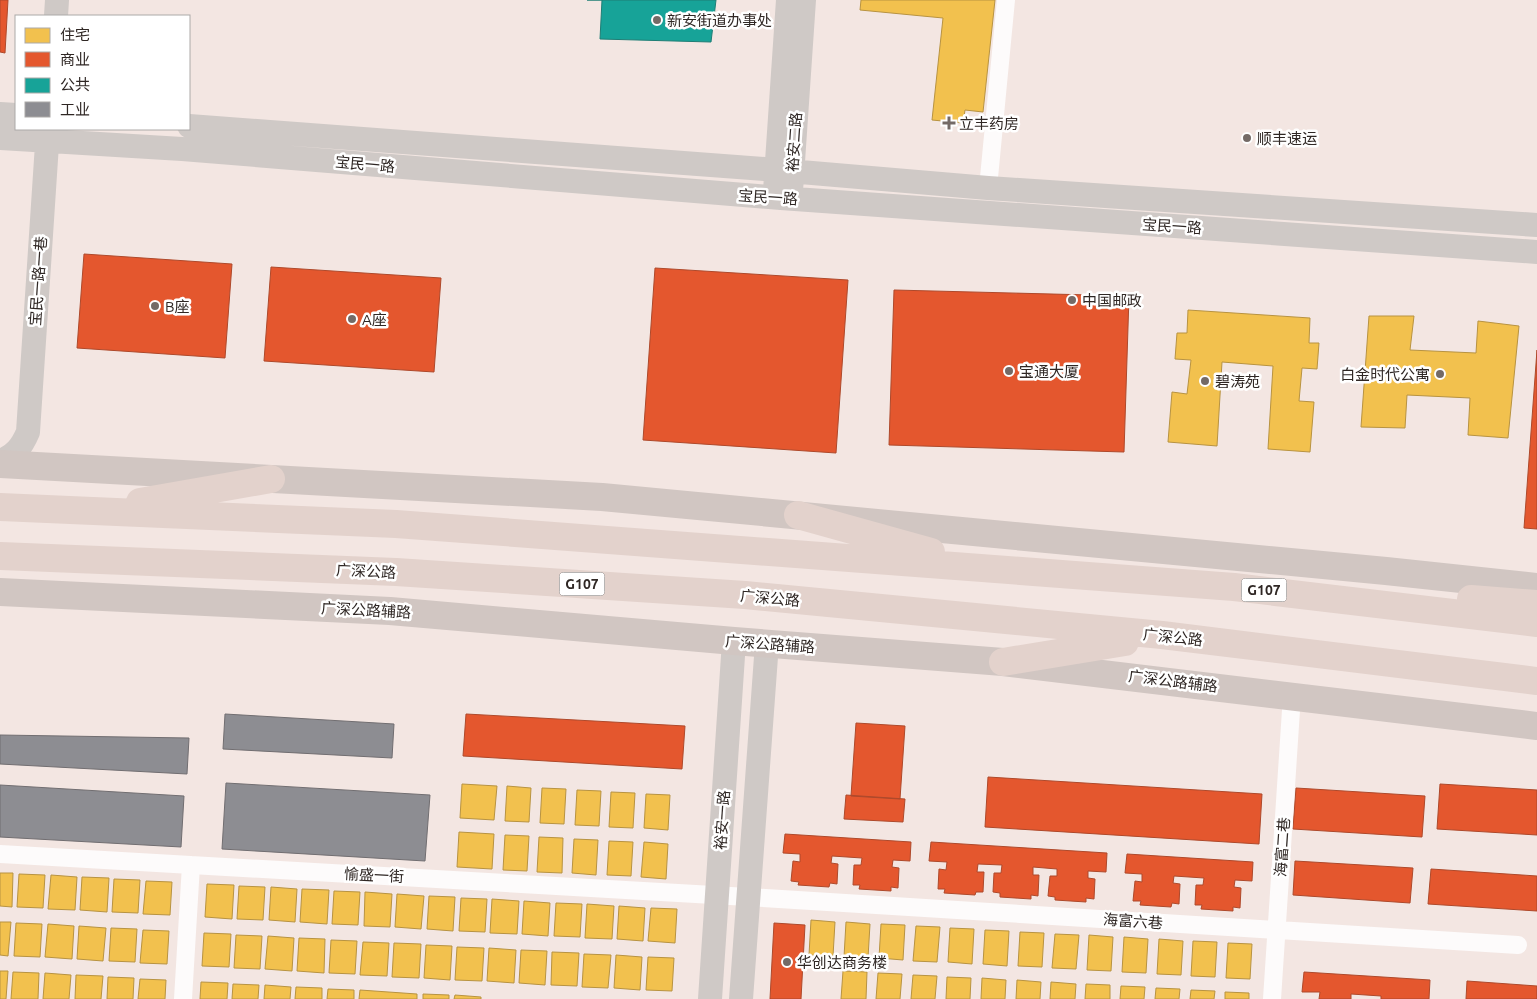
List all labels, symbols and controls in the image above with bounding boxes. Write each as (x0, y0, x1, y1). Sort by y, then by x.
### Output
place label: 新安街道办事处 (667, 12, 772, 29)
marker: 新安街道办事处 (651, 14, 663, 26)
legend (15, 15, 190, 130)
text: 住宅 (60, 26, 90, 43)
text: 商业 (60, 51, 90, 68)
text: 公共 (60, 76, 90, 93)
text: 工业 (60, 101, 90, 118)
street label: 裕安二路 (783, 111, 805, 173)
place label: 立丰药房 (959, 115, 1019, 132)
marker: 立丰药房 (943, 117, 955, 129)
place label: 顺丰速运 (1257, 130, 1317, 147)
marker: 顺丰速运 (1241, 132, 1253, 144)
street label: 宝民一路 (334, 153, 396, 175)
street label: 宝民一路 (737, 186, 799, 208)
street label: 宝民一路 (1141, 215, 1203, 237)
street label: 宝民一路一巷 (26, 236, 50, 326)
place label: 中国邮政 (1082, 292, 1142, 309)
marker: 中国邮政 (1066, 294, 1078, 306)
place label: B座 (165, 298, 190, 315)
marker: B座 (149, 300, 161, 312)
place label: A座 (362, 311, 387, 328)
marker: A座 (346, 313, 358, 325)
place label: 宝通大厦 (1019, 363, 1079, 380)
marker: 宝通大厦 (1003, 365, 1015, 377)
place label: 白金时代公寓 (1340, 366, 1430, 383)
marker: 白金时代公寓 (1434, 368, 1446, 380)
place label: 碧涛苑 (1215, 373, 1260, 390)
marker: 碧涛苑 (1199, 375, 1211, 387)
street label: 广深公路 (336, 561, 396, 581)
road number: G107 (560, 572, 604, 596)
road number: G107 (1242, 578, 1286, 602)
street label: 广深公路 (739, 587, 801, 609)
street label: 广深公路辅路 (321, 599, 411, 621)
street label: 广深公路 (1142, 625, 1204, 649)
street label: 广深公路辅路 (725, 632, 815, 656)
street label: 广深公路辅路 (1127, 667, 1219, 695)
street label: 裕安一路 (711, 789, 733, 851)
street label: 海富二巷 (1271, 816, 1293, 878)
street label: 愉盛一街 (344, 865, 404, 885)
street label: 海富六巷 (1102, 910, 1164, 932)
place label: 华创达商务楼 (797, 954, 887, 971)
marker: 华创达商务楼 (781, 956, 793, 968)

